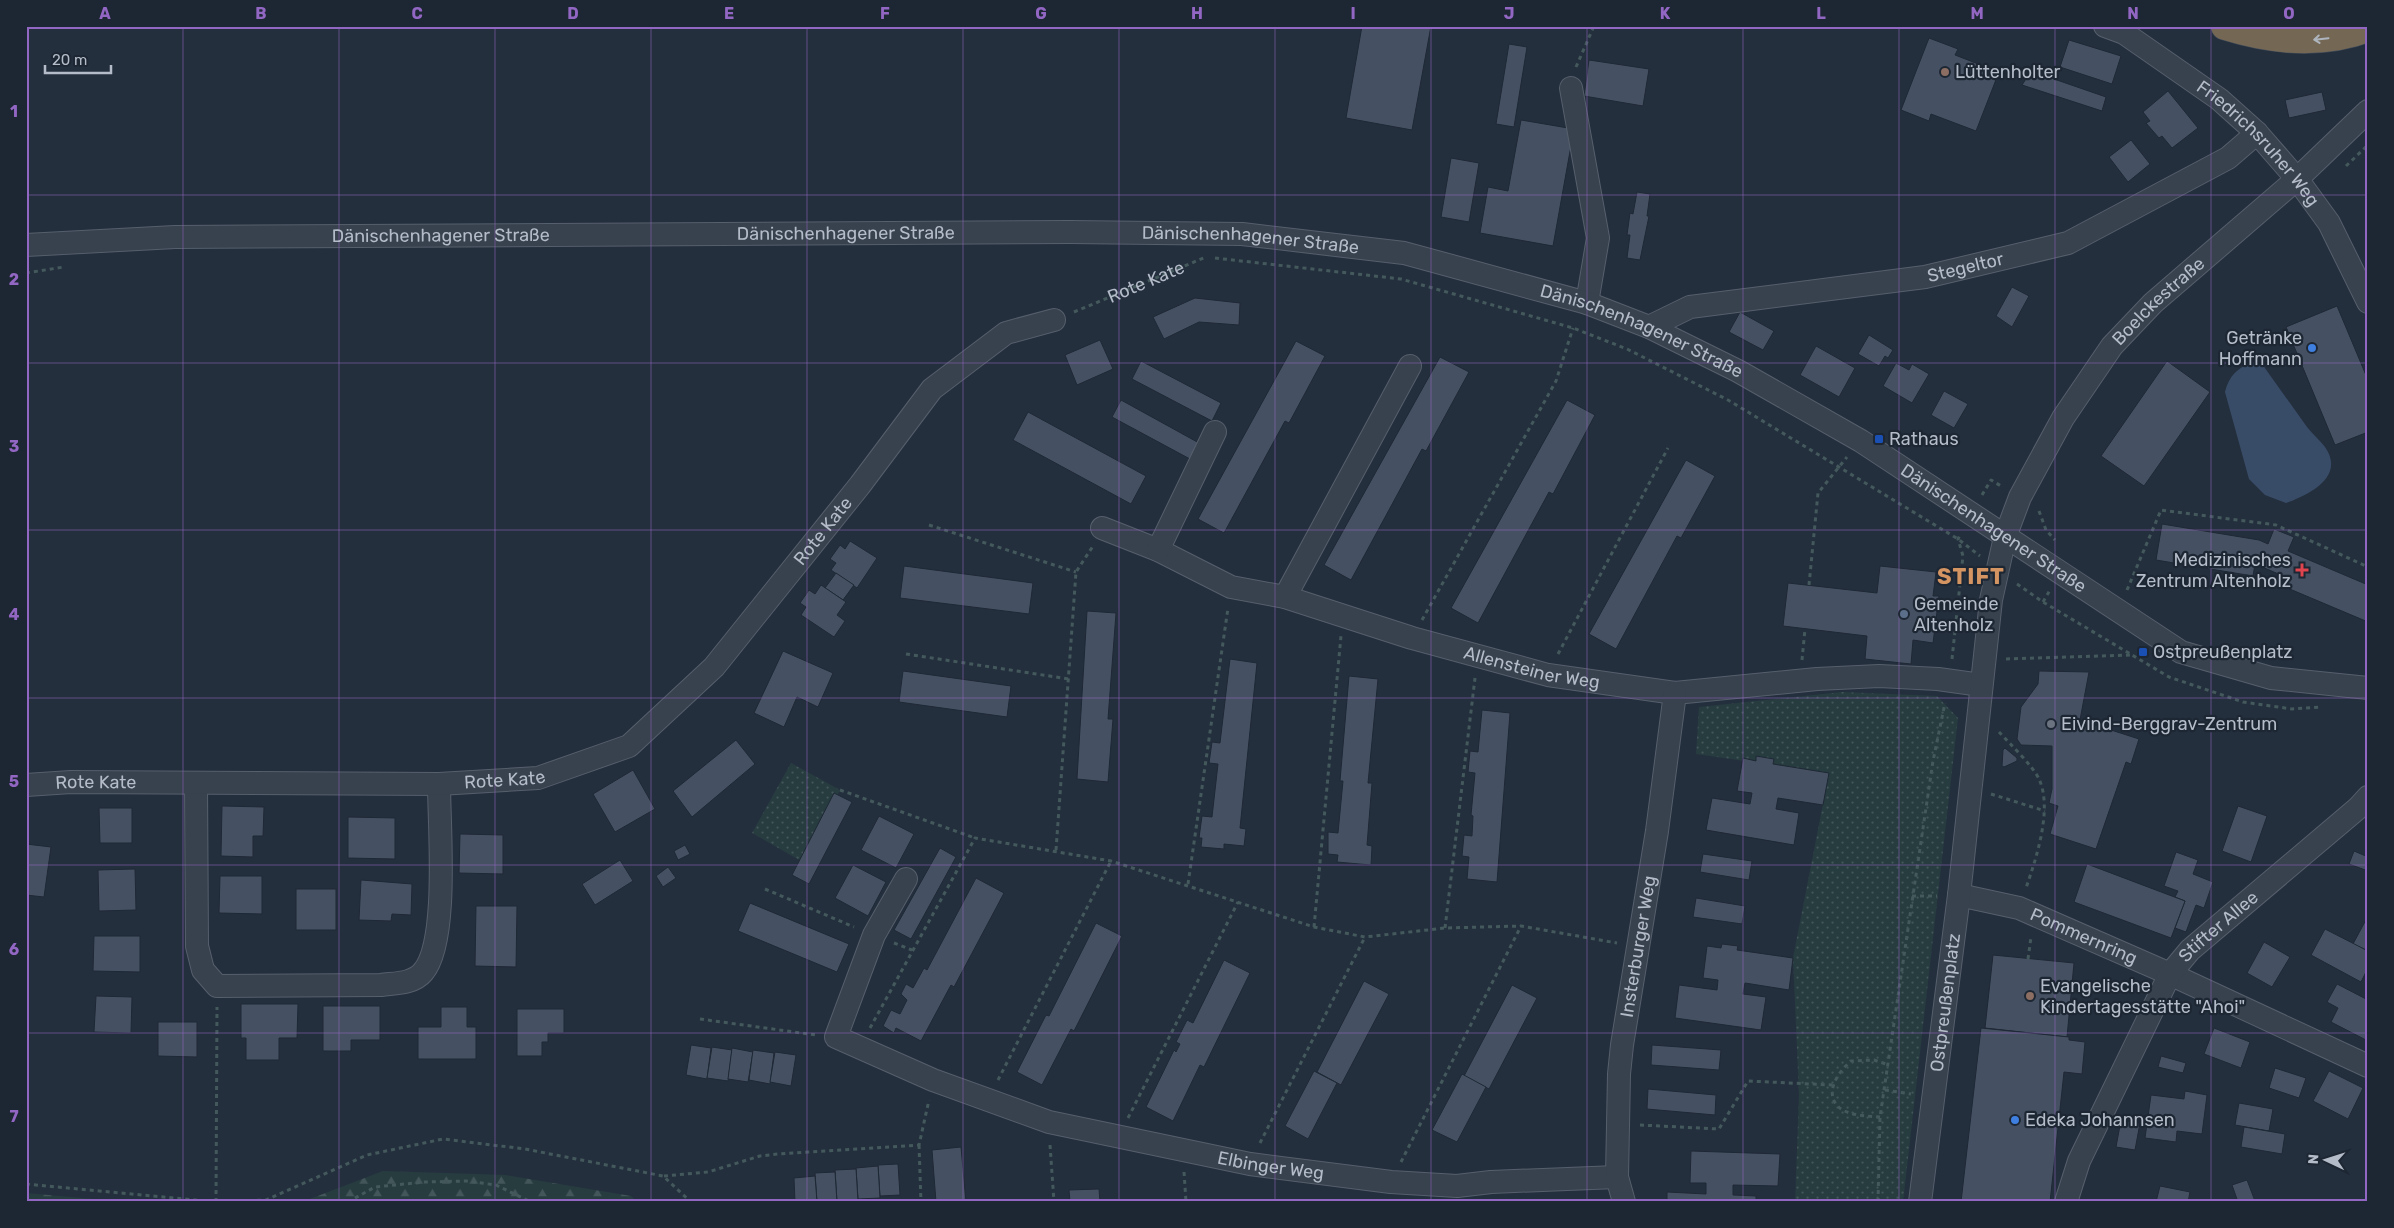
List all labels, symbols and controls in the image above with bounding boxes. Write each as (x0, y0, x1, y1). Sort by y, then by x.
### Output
text: A (99, 4, 111, 23)
text: B (255, 4, 267, 23)
text: C (411, 4, 423, 23)
text: D (567, 4, 579, 23)
text: E (724, 4, 734, 23)
text: F (880, 4, 890, 23)
text: G (1035, 4, 1047, 23)
text: H (1191, 4, 1203, 23)
text: I (1350, 4, 1356, 23)
text: J (1504, 4, 1514, 23)
text: K (1660, 4, 1671, 23)
text: L (1816, 4, 1826, 23)
text: M (1970, 4, 1984, 23)
text: N (2127, 4, 2139, 23)
text: O (2283, 4, 2295, 23)
one-way arrow (2313, 34, 2329, 44)
scale bar (45, 42, 111, 74)
text: 20 m (52, 51, 87, 69)
place label: Lüttenholter (1955, 61, 2061, 83)
marker: Lüttenholter (1939, 66, 1951, 78)
street label: Friedrichsruher Weg (2192, 76, 2324, 211)
text: 1 (10, 102, 18, 121)
street label: Dänischenhagener Straße (737, 222, 955, 245)
street label: Dänischenhagener Straße (1142, 222, 1360, 259)
street label: Dänischenhagener Straße (332, 224, 550, 247)
street label: Stegeltor (1925, 248, 2006, 287)
street label: Boelckestraße (2107, 252, 2209, 350)
street label: Rote Kate (1104, 256, 1188, 308)
text: 2 (9, 270, 19, 289)
street label: Dänischenhagener Straße (1538, 280, 1747, 383)
place label: Getränke Hoffmann (2219, 327, 2302, 370)
marker: Getränke Hoffmann (2306, 342, 2318, 354)
place label: Rathaus (1889, 428, 1959, 450)
marker: Rathaus (1873, 433, 1885, 445)
text: 3 (9, 437, 19, 456)
street label: Dänischenhagener Straße (1896, 459, 2090, 598)
street label: Rote Kate (789, 493, 857, 570)
place label: Medizinisches Zentrum Altenholz (2136, 549, 2291, 592)
district label: STIFT (1937, 563, 2005, 590)
marker: Medizinisches Zentrum Altenholz (2295, 563, 2309, 577)
place label: Gemeinde Altenholz (1914, 593, 1998, 636)
text: 4 (9, 605, 20, 624)
marker: Gemeinde Altenholz (1898, 608, 1910, 620)
place label: Ostpreußenplatz (2153, 641, 2292, 663)
street label: Allensteiner Weg (1461, 642, 1601, 693)
marker: Ostpreußenplatz (2137, 646, 2149, 658)
place label: Eivind-Berggrav-Zentrum (2061, 713, 2277, 735)
marker: Eivind-Berggrav-Zentrum (2045, 718, 2057, 730)
street label: Rote Kate (464, 765, 549, 793)
street label: Rote Kate (55, 771, 137, 794)
text: 5 (9, 772, 19, 791)
street label: Insterburger Weg (1616, 874, 1661, 1019)
street label: Stifter Allee (2174, 886, 2263, 966)
street label: Pommernring (2027, 903, 2141, 969)
street label: Ostpreußenplatz (1926, 932, 1965, 1073)
text: 6 (9, 940, 19, 959)
place label: Evangelische Kindertagesstätte "Ahoi" (2040, 975, 2245, 1018)
marker: Evangelische Kindertagesstätte "Ahoi" (2024, 990, 2036, 1002)
text: 7 (9, 1107, 19, 1126)
place label: Edeka Johannsen (2025, 1109, 2175, 1131)
marker: Edeka Johannsen (2009, 1114, 2021, 1126)
north arrow (2302, 1136, 2352, 1186)
street label: Elbinger Weg (1215, 1146, 1325, 1184)
text: N (2305, 1154, 2322, 1165)

